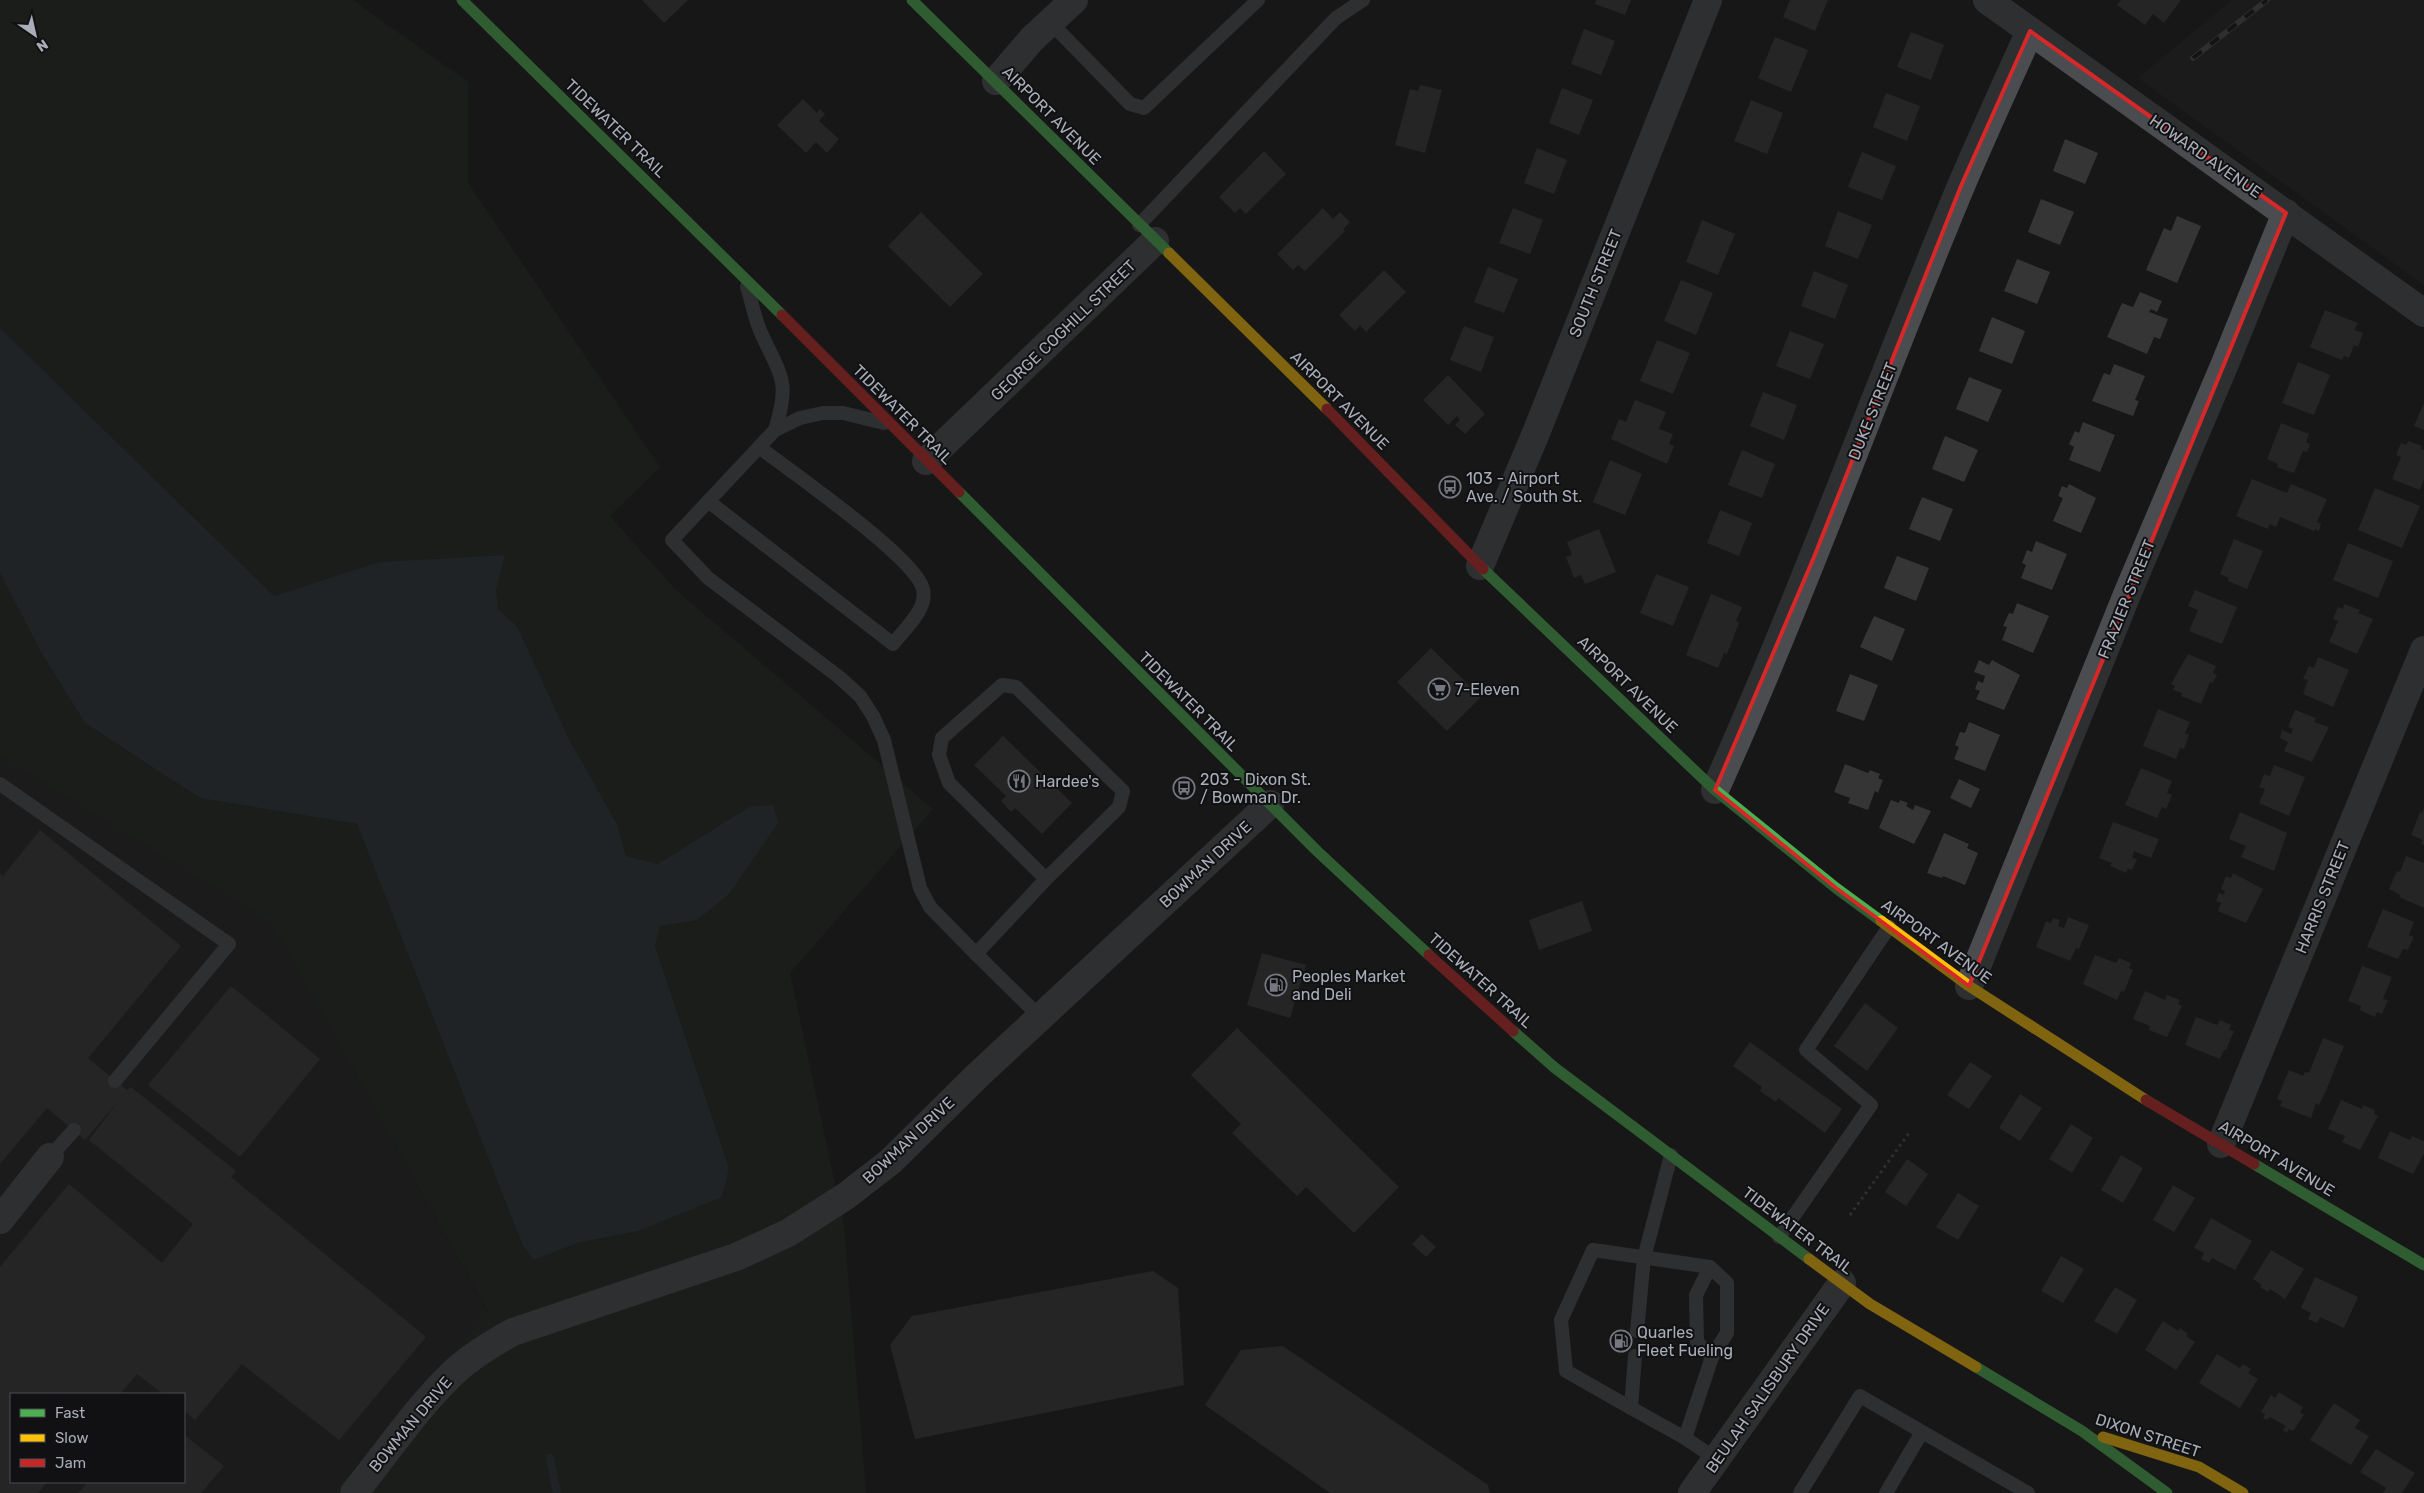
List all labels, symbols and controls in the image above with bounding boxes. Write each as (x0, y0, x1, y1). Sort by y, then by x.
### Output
north arrow (10, 10, 60, 60)
text: N (33, 35, 51, 55)
street label: AIRPORT AVENUE (998, 62, 1105, 169)
street label: TIDEWATER TRAIL (561, 75, 670, 181)
street label: HOWARD AVENUE (2146, 111, 2265, 202)
street label: SOUTH STREET (1565, 226, 1626, 340)
street label: GEORGE COGHILL STREET (987, 256, 1140, 405)
street label: AIRPORT AVENUE (1286, 347, 1393, 454)
street label: DUKE STREET (1844, 360, 1901, 463)
street label: TIDEWATER TRAIL (849, 361, 956, 468)
place label: 103 - Airport Ave. / South St. (1466, 469, 1582, 506)
bus stop icon: 103 - Airport Ave. / South St. (1438, 475, 1462, 499)
street label: FRAZIER STREET (2094, 537, 2159, 662)
street label: AIRPORT AVENUE (1574, 632, 1682, 737)
street label: TIDEWATER TRAIL (1135, 648, 1242, 755)
supermarket icon: 7-Eleven (1427, 677, 1451, 701)
place label: 7-Eleven (1455, 680, 1520, 699)
restaurant icon: Hardee's (1007, 769, 1031, 793)
place label: 203 - Dixon St. / Bowman Dr. (1200, 770, 1311, 807)
place label: Hardee's (1035, 772, 1099, 791)
bus stop icon: 203 - Dixon St. / Bowman Dr. (1172, 776, 1196, 800)
street label: BOWMAN DRIVE (1155, 817, 1255, 912)
street label: HARRIS STREET (2291, 838, 2354, 956)
street label: AIRPORT AVENUE (1878, 895, 1995, 988)
street label: TIDEWATER TRAIL (1425, 929, 1536, 1032)
place label: Peoples Market and Deli (1292, 967, 1405, 1004)
fuel station icon: Peoples Market and Deli (1264, 973, 1288, 997)
street label: BOWMAN DRIVE (858, 1093, 958, 1188)
street label: AIRPORT AVENUE (2215, 1116, 2338, 1200)
street label: TIDEWATER TRAIL (1739, 1183, 1857, 1278)
street label: BEULAH SALISBURY DRIVE (1702, 1300, 1833, 1477)
place label: Quarles Fleet Fueling (1637, 1323, 1733, 1360)
fuel station icon: Quarles Fleet Fueling (1609, 1329, 1633, 1353)
street label: BOWMAN DRIVE (365, 1373, 456, 1476)
legend (10, 1393, 185, 1483)
text: Fast (55, 1404, 85, 1422)
street label: DIXON STREET (2093, 1410, 2203, 1461)
text: Slow (55, 1429, 88, 1447)
text: Jam (55, 1454, 86, 1472)

